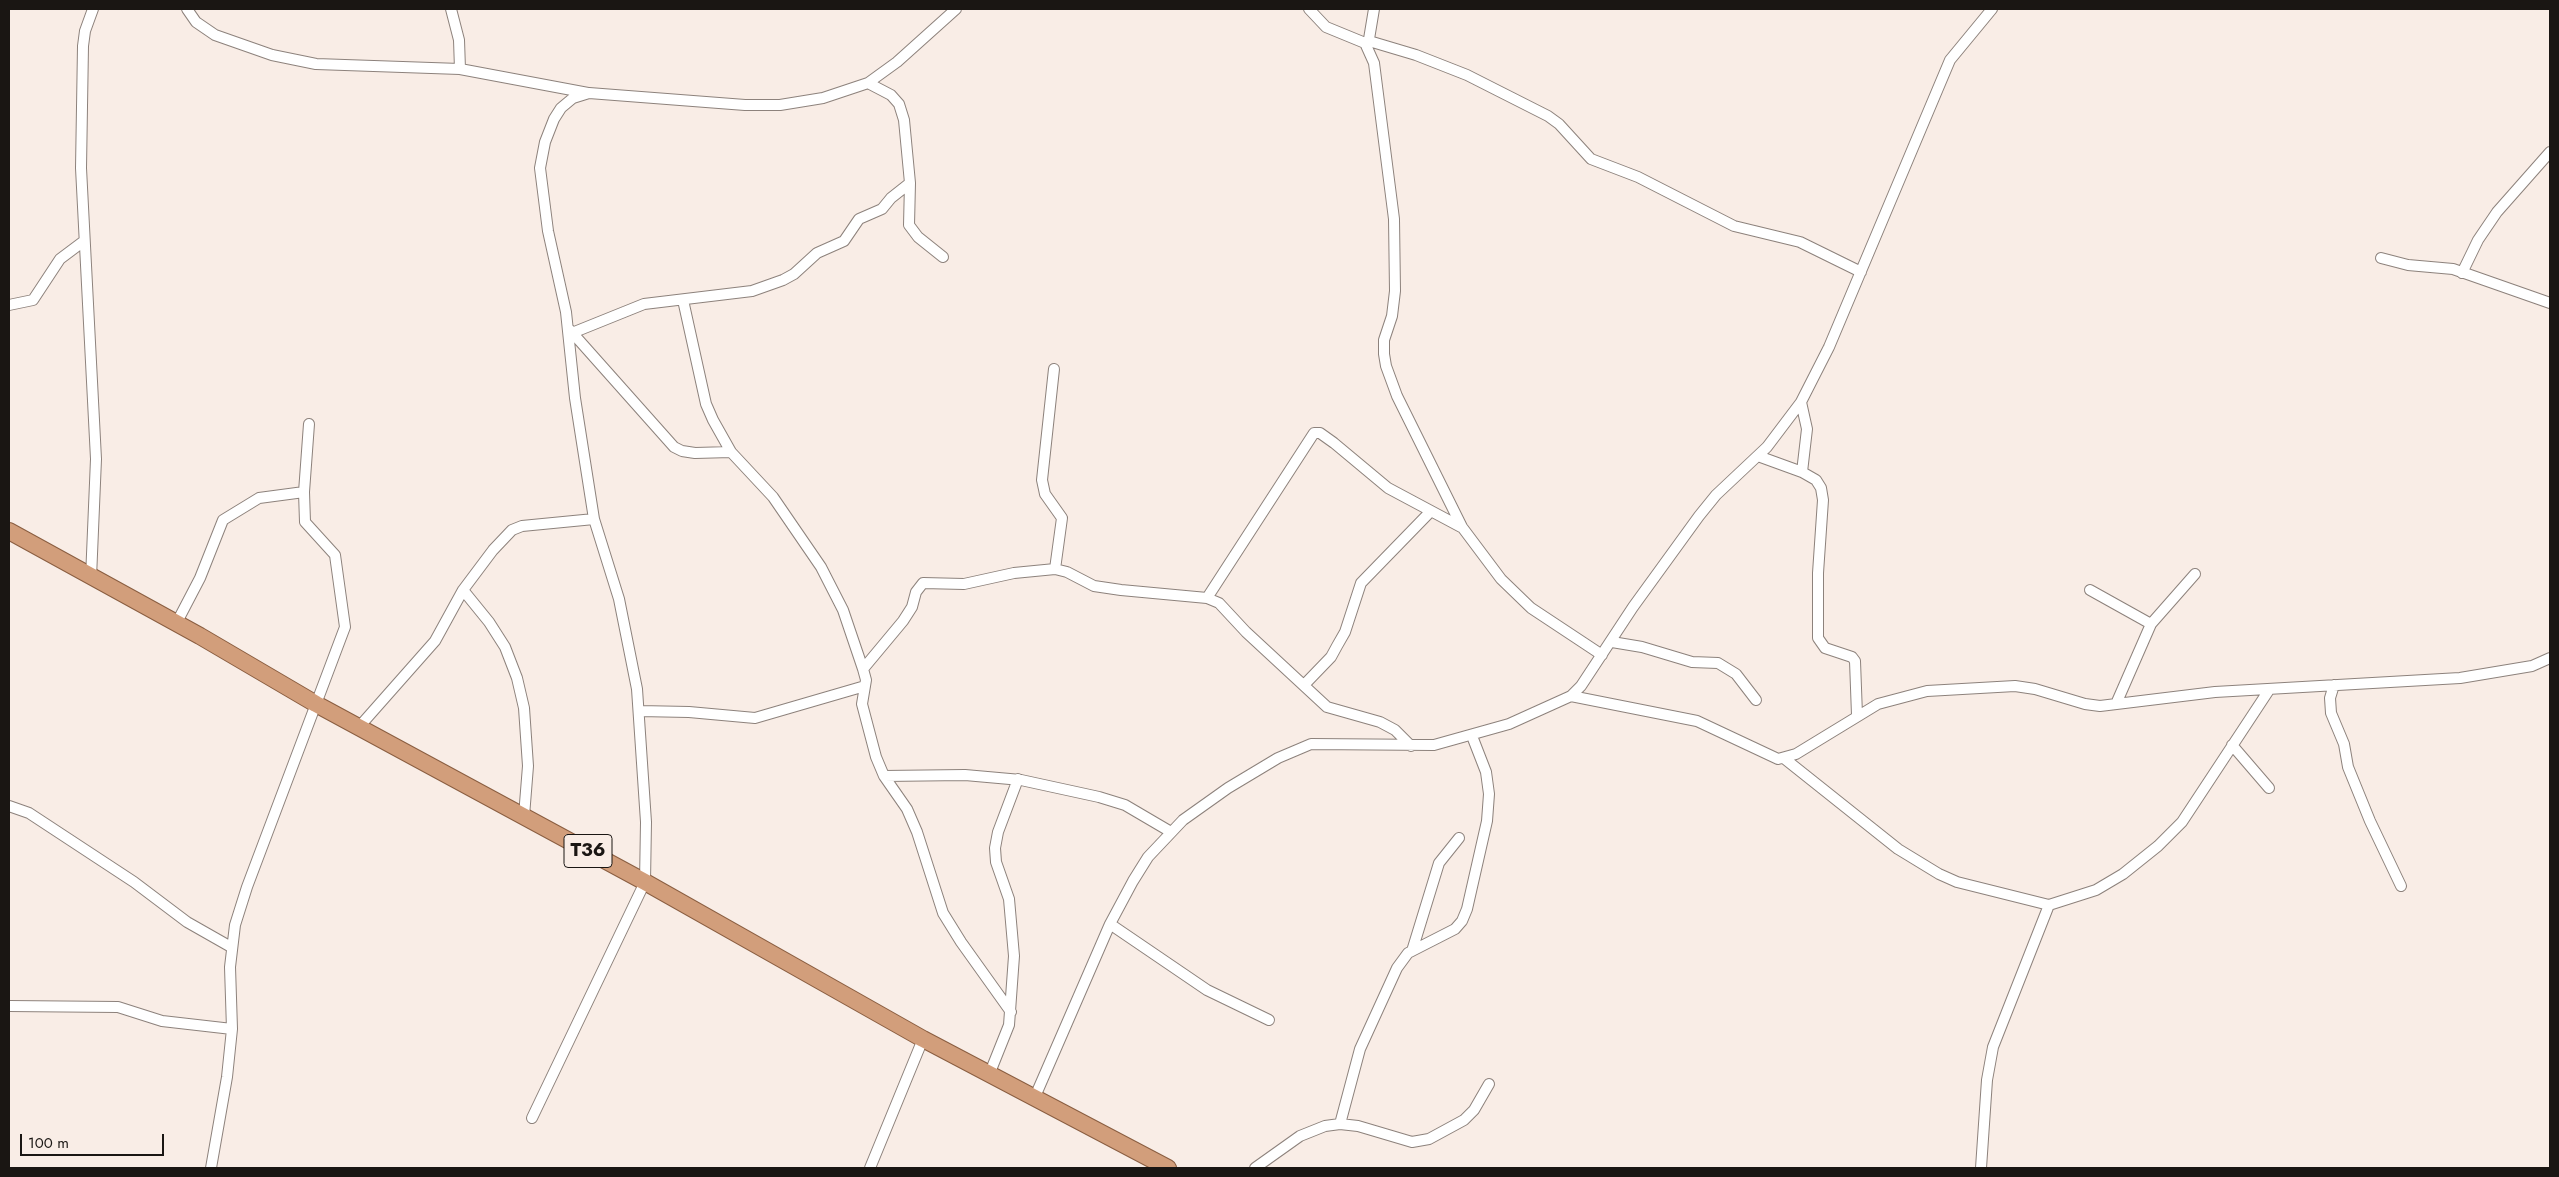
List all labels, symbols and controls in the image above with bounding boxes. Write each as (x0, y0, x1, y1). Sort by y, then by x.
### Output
road number: T36 (564, 834, 612, 868)
scale bar (22, 1124, 166, 1156)
text: 100 m (28, 1132, 69, 1154)

